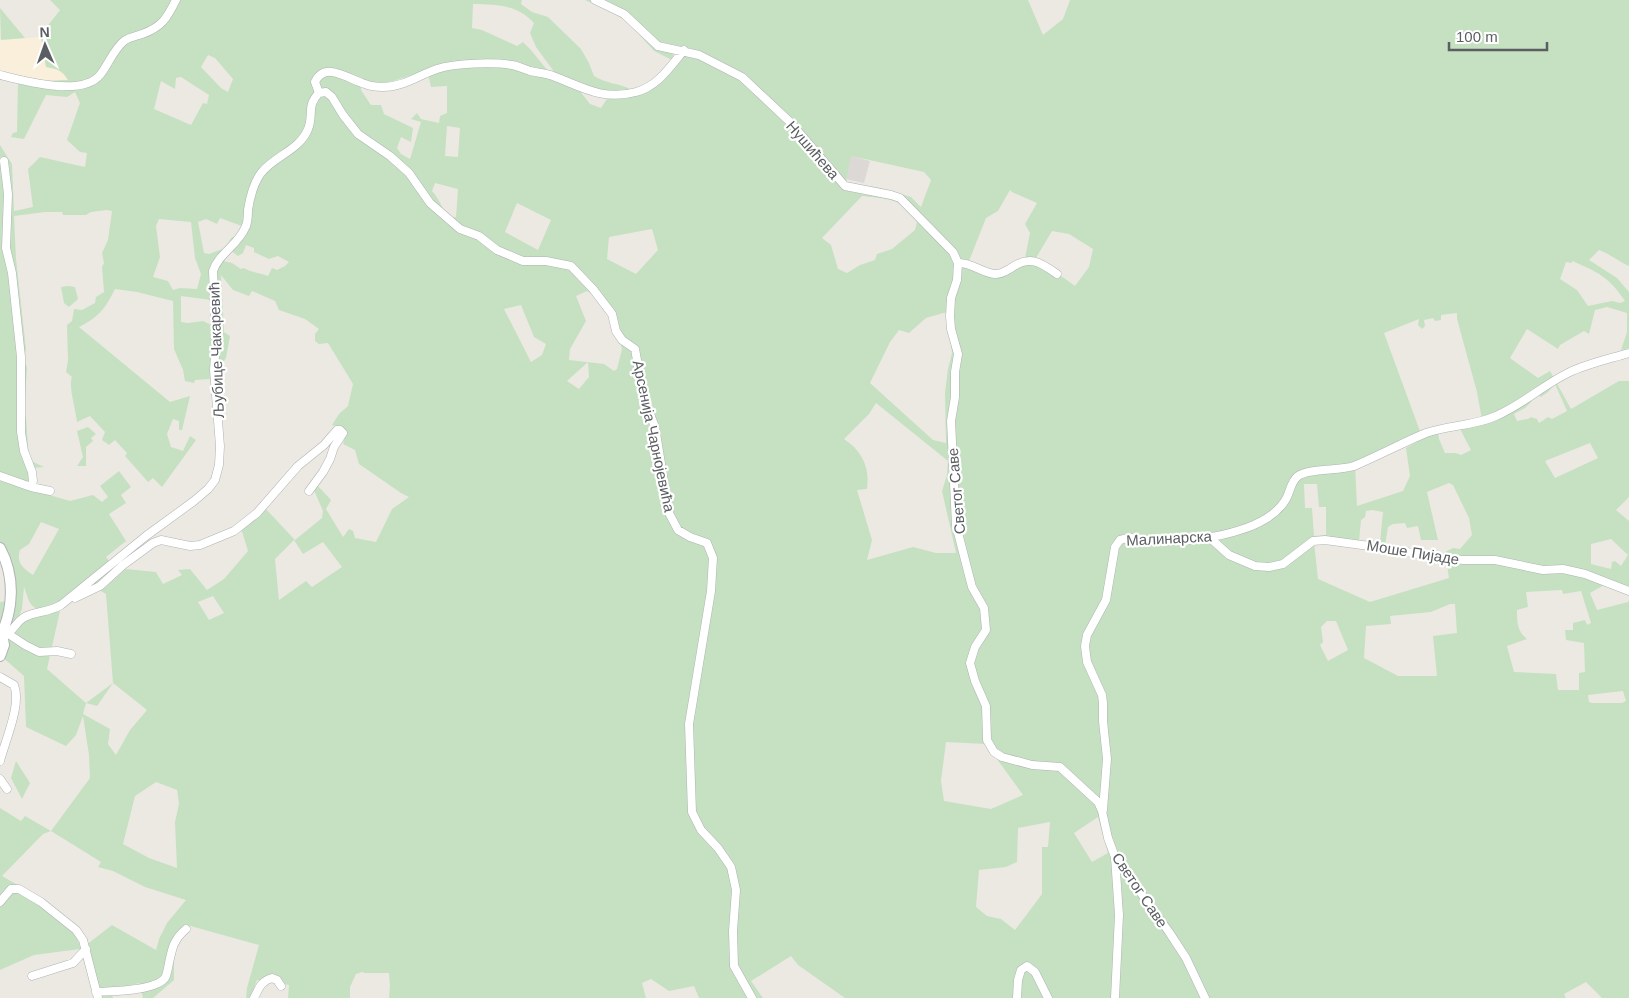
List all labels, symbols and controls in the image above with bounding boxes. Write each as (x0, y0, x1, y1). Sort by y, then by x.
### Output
north arrow (20, 20, 70, 70)
scale bar (1449, 20, 1546, 52)
text: N (39, 24, 50, 40)
text: 100 m (1456, 28, 1498, 45)
street label: Нушићева (783, 117, 843, 183)
street label: Љубице Чакаревић (205, 282, 227, 418)
street label: Арсенија Чарнојевића (630, 359, 679, 514)
street label: Светог Саве (944, 447, 968, 535)
street label: Малинарска (1126, 527, 1213, 549)
street label: Моше Пијаде (1366, 536, 1460, 568)
street label: Светог Саве (1109, 849, 1171, 931)

